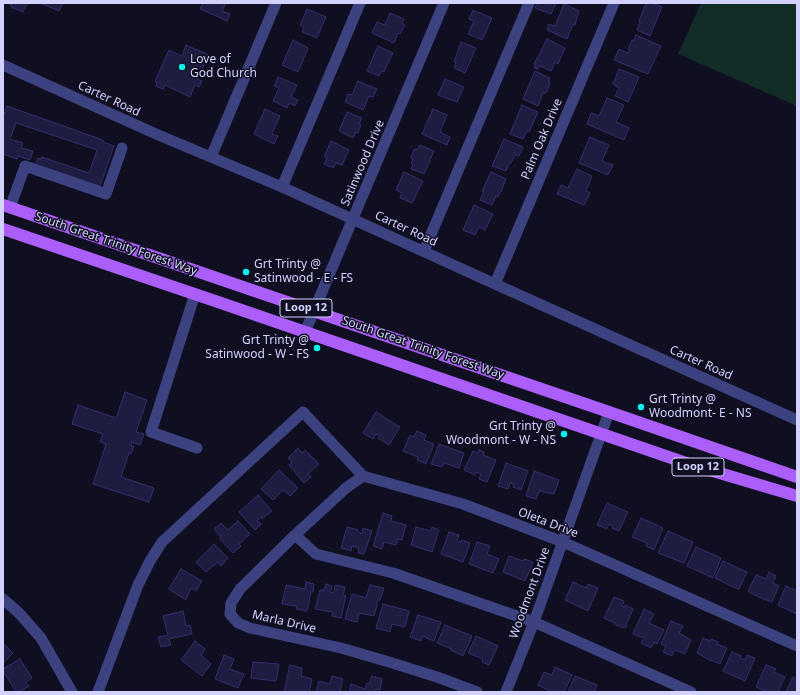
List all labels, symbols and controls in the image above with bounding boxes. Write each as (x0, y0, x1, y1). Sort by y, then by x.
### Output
place label: Love of God Church (190, 53, 257, 81)
marker: Love of God Church (177, 62, 187, 72)
street label: Carter Road (75, 78, 143, 120)
street label: Palm Oak Drive (518, 96, 566, 182)
street label: Satinwood Drive (338, 118, 388, 208)
street label: Carter Road (372, 208, 440, 250)
street label: South Great Trinity Forest Way (33, 209, 199, 279)
place label: Grt Trinty @ Satinwood - E - FS (254, 258, 353, 286)
marker: Grt Trinty @ Satinwood - E - FS (241, 267, 251, 277)
road number: Loop 12 (280, 299, 332, 317)
street label: South Great Trinity Forest Way (340, 313, 506, 383)
place label: Grt Trinty @ Satinwood - W - FS (205, 334, 309, 362)
marker: Grt Trinty @ Satinwood - W - FS (312, 343, 322, 353)
street label: Carter Road (667, 343, 735, 383)
place label: Grt Trinty @ Woodmont- E - NS (649, 393, 752, 421)
marker: Grt Trinty @ Woodmont- E - NS (636, 402, 646, 412)
place label: Grt Trinty @ Woodmont - W - NS (446, 420, 556, 448)
marker: Grt Trinty @ Woodmont - W - NS (559, 429, 569, 439)
road number: Loop 12 (672, 458, 724, 476)
street label: Oleta Drive (516, 505, 580, 541)
street label: Woodmont Drive (507, 546, 553, 640)
street label: Marla Drive (251, 608, 317, 636)

